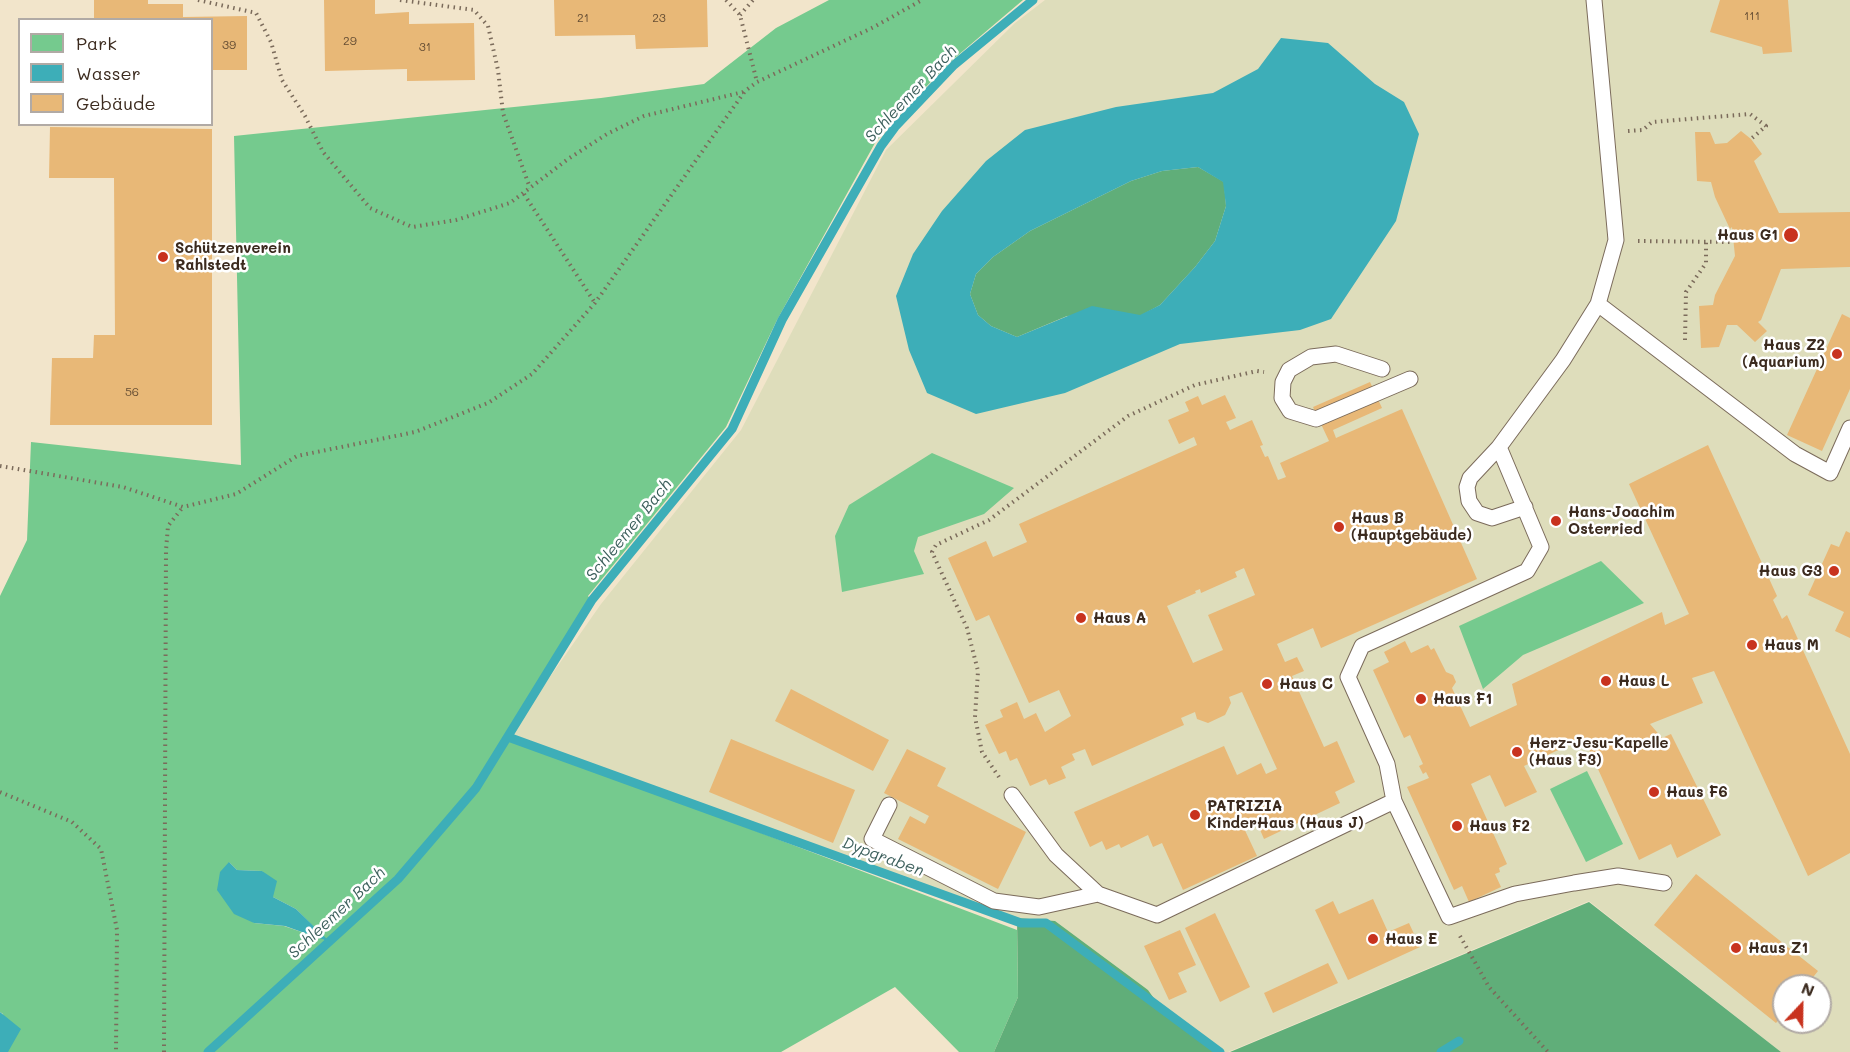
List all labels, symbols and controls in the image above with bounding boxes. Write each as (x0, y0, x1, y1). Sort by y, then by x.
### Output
house number: 111 (1744, 9, 1760, 23)
house number: 21 (577, 11, 589, 25)
house number: 23 (652, 11, 666, 25)
legend (18, 18, 213, 126)
text: Park (76, 31, 117, 55)
house number: 29 (343, 34, 357, 48)
house number: 39 (222, 38, 236, 52)
house number: 31 (419, 40, 431, 54)
water label: Schleemer Bach (861, 42, 961, 146)
text: Wasser (76, 61, 141, 85)
text: Gebäude (76, 91, 156, 115)
place label: Haus G1 (1717, 226, 1778, 244)
marker: Haus G1 (1782, 226, 1800, 244)
place label: Schützenverein Rahlstedt (175, 239, 291, 274)
marker: Schützenverein Rahlstedt (156, 250, 170, 264)
place label: Haus Z2 (Aquarium) (1742, 336, 1825, 371)
marker: Haus Z2 (Aquarium) (1830, 347, 1844, 361)
house number: 56 (125, 385, 139, 399)
water label: Schleemer Bach (582, 475, 676, 585)
place label: Hans-Joachim Osterried (1568, 503, 1675, 538)
place label: Haus B (Hauptgebäude) (1351, 509, 1472, 544)
marker: Hans-Joachim Osterried (1549, 514, 1563, 528)
marker: Haus B (Hauptgebäude) (1332, 520, 1346, 534)
place label: Haus G3 (1759, 562, 1822, 580)
marker: Haus G3 (1827, 564, 1841, 578)
place label: Haus A (1093, 609, 1146, 627)
marker: Haus A (1074, 611, 1088, 625)
place label: Haus M (1764, 636, 1819, 654)
marker: Haus M (1745, 638, 1759, 652)
place label: Haus L (1618, 672, 1670, 690)
marker: Haus L (1599, 674, 1613, 688)
place label: Haus C (1279, 675, 1333, 693)
marker: Haus C (1260, 677, 1274, 691)
place label: Haus F1 (1433, 690, 1492, 708)
marker: Haus F1 (1414, 692, 1428, 706)
place label: Herz-Jesu-Kapelle (Haus F3) (1529, 734, 1668, 769)
marker: Herz-Jesu-Kapelle (Haus F3) (1510, 745, 1524, 759)
place label: Haus F6 (1666, 783, 1728, 801)
marker: Haus F6 (1647, 785, 1661, 799)
place label: PATRIZIA KinderHaus (Haus J) (1207, 797, 1364, 832)
marker: PATRIZIA KinderHaus (Haus J) (1188, 808, 1202, 822)
place label: Haus F2 (1469, 817, 1530, 835)
marker: Haus F2 (1450, 819, 1464, 833)
water label: Dypgraben (840, 833, 926, 881)
water label: Schleemer Bach (285, 863, 389, 963)
place label: Haus E (1385, 930, 1437, 948)
marker: Haus E (1366, 932, 1380, 946)
place label: Haus Z1 (1748, 939, 1808, 957)
marker: Haus Z1 (1729, 941, 1743, 955)
north arrow (1772, 974, 1832, 1034)
text: N (1799, 977, 1818, 1001)

